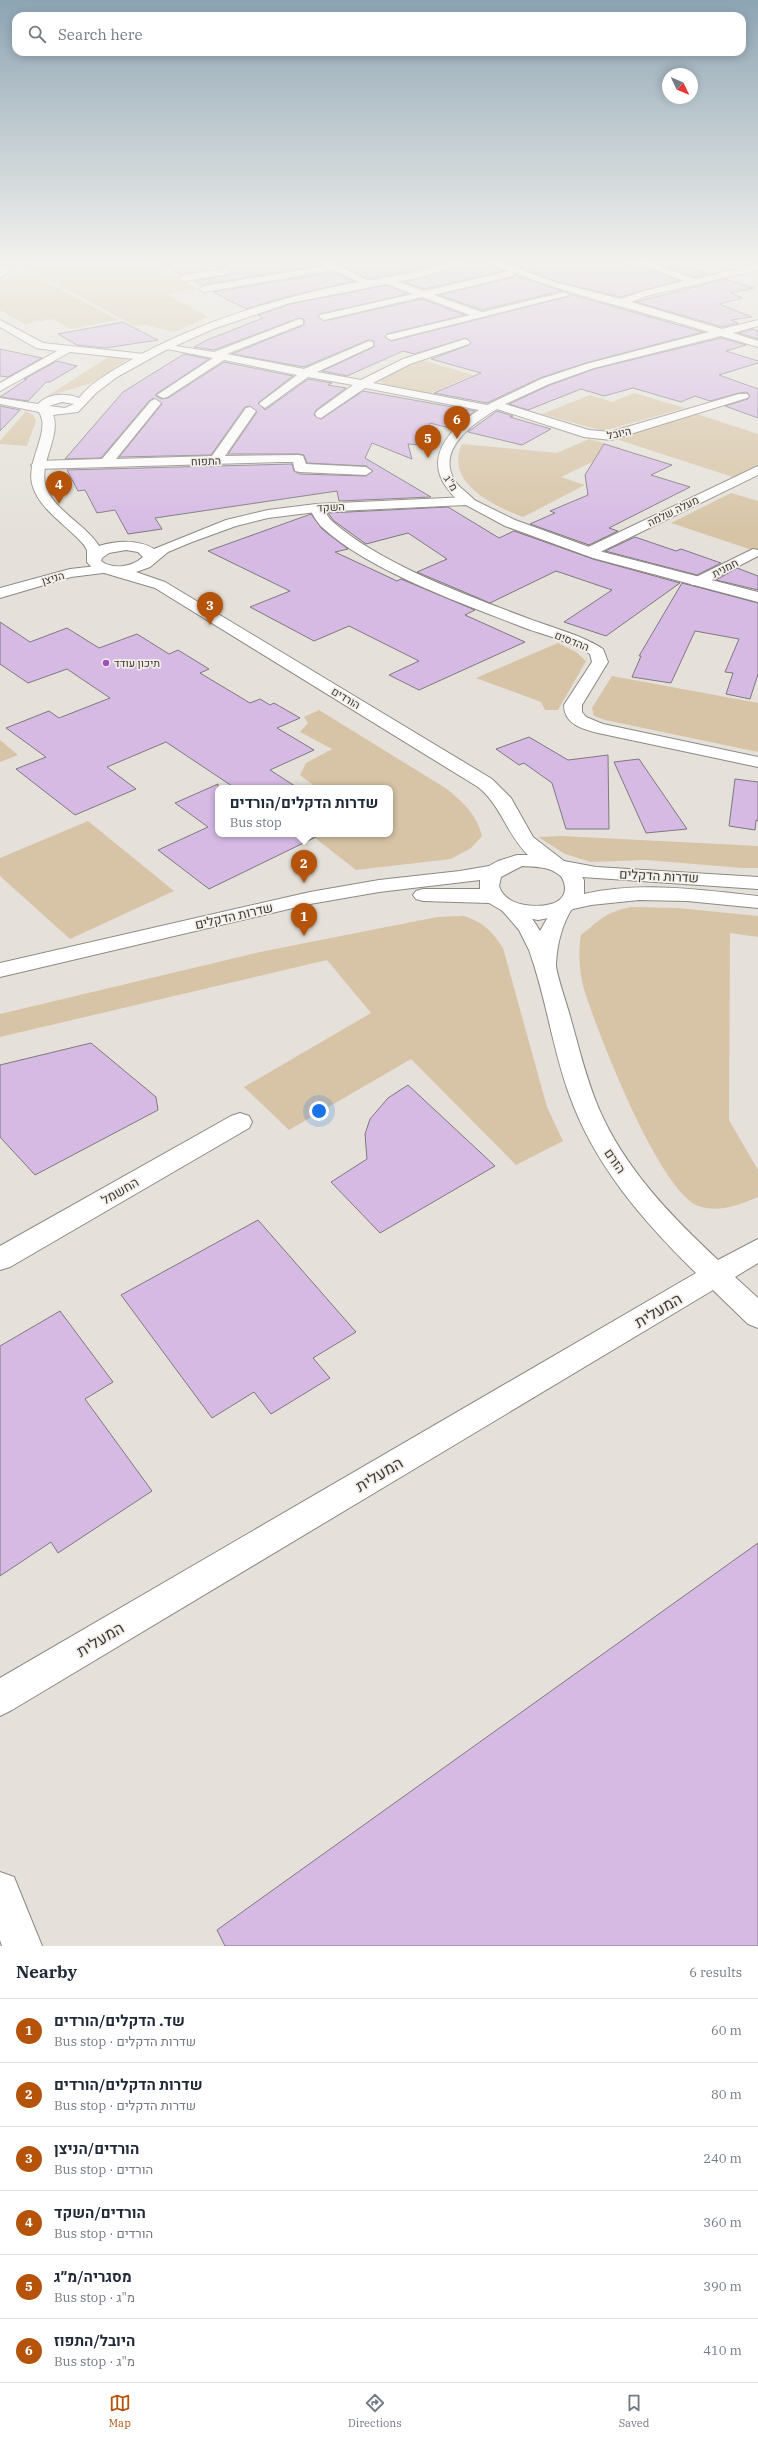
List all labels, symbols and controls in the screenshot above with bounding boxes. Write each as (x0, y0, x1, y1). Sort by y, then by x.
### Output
search box (12, 12, 746, 56)
icon: search (26, 23, 48, 45)
text: Search here (58, 25, 143, 44)
north arrow (662, 68, 698, 104)
pin: 6 (444, 406, 470, 439)
street label: היובל (606, 424, 632, 442)
pin: 5 (415, 425, 441, 458)
street label: התפוח (191, 453, 221, 469)
pin: 4 (46, 471, 72, 504)
street label: מ"ג (441, 473, 461, 493)
street label: מעלה שלמה (645, 492, 701, 530)
street label: השקד (317, 499, 345, 515)
street label: חמנית (709, 555, 741, 581)
street label: הניצן (40, 568, 66, 588)
pin: 3 (197, 592, 223, 625)
street label: ההדסים (553, 628, 591, 654)
place label: תיכון עודד (114, 656, 160, 670)
marker: תיכון עודד (101, 658, 111, 668)
street label: הורדים (329, 684, 363, 712)
popup (215, 785, 393, 837)
text: שדרות הדקלים/הורדים (230, 793, 378, 812)
text: Bus stop (230, 814, 282, 831)
pin: 2 (291, 850, 317, 883)
street label: שדרות הדקלים (619, 865, 699, 887)
street label: שדרות הדקלים (193, 899, 275, 933)
pin: 1 (291, 903, 317, 936)
your location (309, 1101, 329, 1121)
street label: הזרם (600, 1145, 630, 1177)
street label: החשמל (98, 1173, 142, 1209)
street label: המעלית (631, 1288, 685, 1332)
street label: המעלית (352, 1452, 406, 1496)
street label: המעלית (73, 1617, 127, 1661)
text: Nearby (16, 1961, 77, 1983)
text: 6 results (689, 1964, 742, 1981)
text: שד. הדקלים/הורדים (54, 2011, 185, 2030)
text: 1 (25, 2022, 33, 2039)
text: 60 m (711, 2022, 742, 2039)
text: Bus stop · שדרות הדקלים (54, 2033, 196, 2050)
text: שדרות הדקלים/הורדים (54, 2075, 203, 2094)
text: 2 (25, 2086, 33, 2103)
text: 80 m (711, 2086, 742, 2103)
text: Bus stop · שדרות הדקלים (54, 2097, 196, 2114)
text: הורדים/הניצן (54, 2139, 139, 2158)
text: 3 (25, 2150, 33, 2167)
text: 240 m (703, 2150, 742, 2167)
text: Bus stop · הורדים (54, 2161, 153, 2178)
text: הורדים/השקד (54, 2203, 146, 2222)
text: 4 (25, 2214, 33, 2231)
text: 360 m (703, 2214, 742, 2231)
text: Bus stop · הורדים (54, 2225, 153, 2242)
text: מסגריה/מ״ג (54, 2267, 132, 2286)
text: 5 (25, 2278, 33, 2295)
text: 390 m (703, 2278, 742, 2295)
text: Bus stop · מ"ג (54, 2289, 135, 2306)
text: היובל/התפוז (54, 2331, 135, 2350)
text: 6 (25, 2342, 33, 2359)
text: 410 m (703, 2342, 742, 2359)
text: Bus stop · מ"ג (54, 2353, 135, 2370)
tab: Map (109, 2392, 131, 2430)
tab: Directions (348, 2392, 402, 2430)
tab: Saved (619, 2392, 649, 2430)

